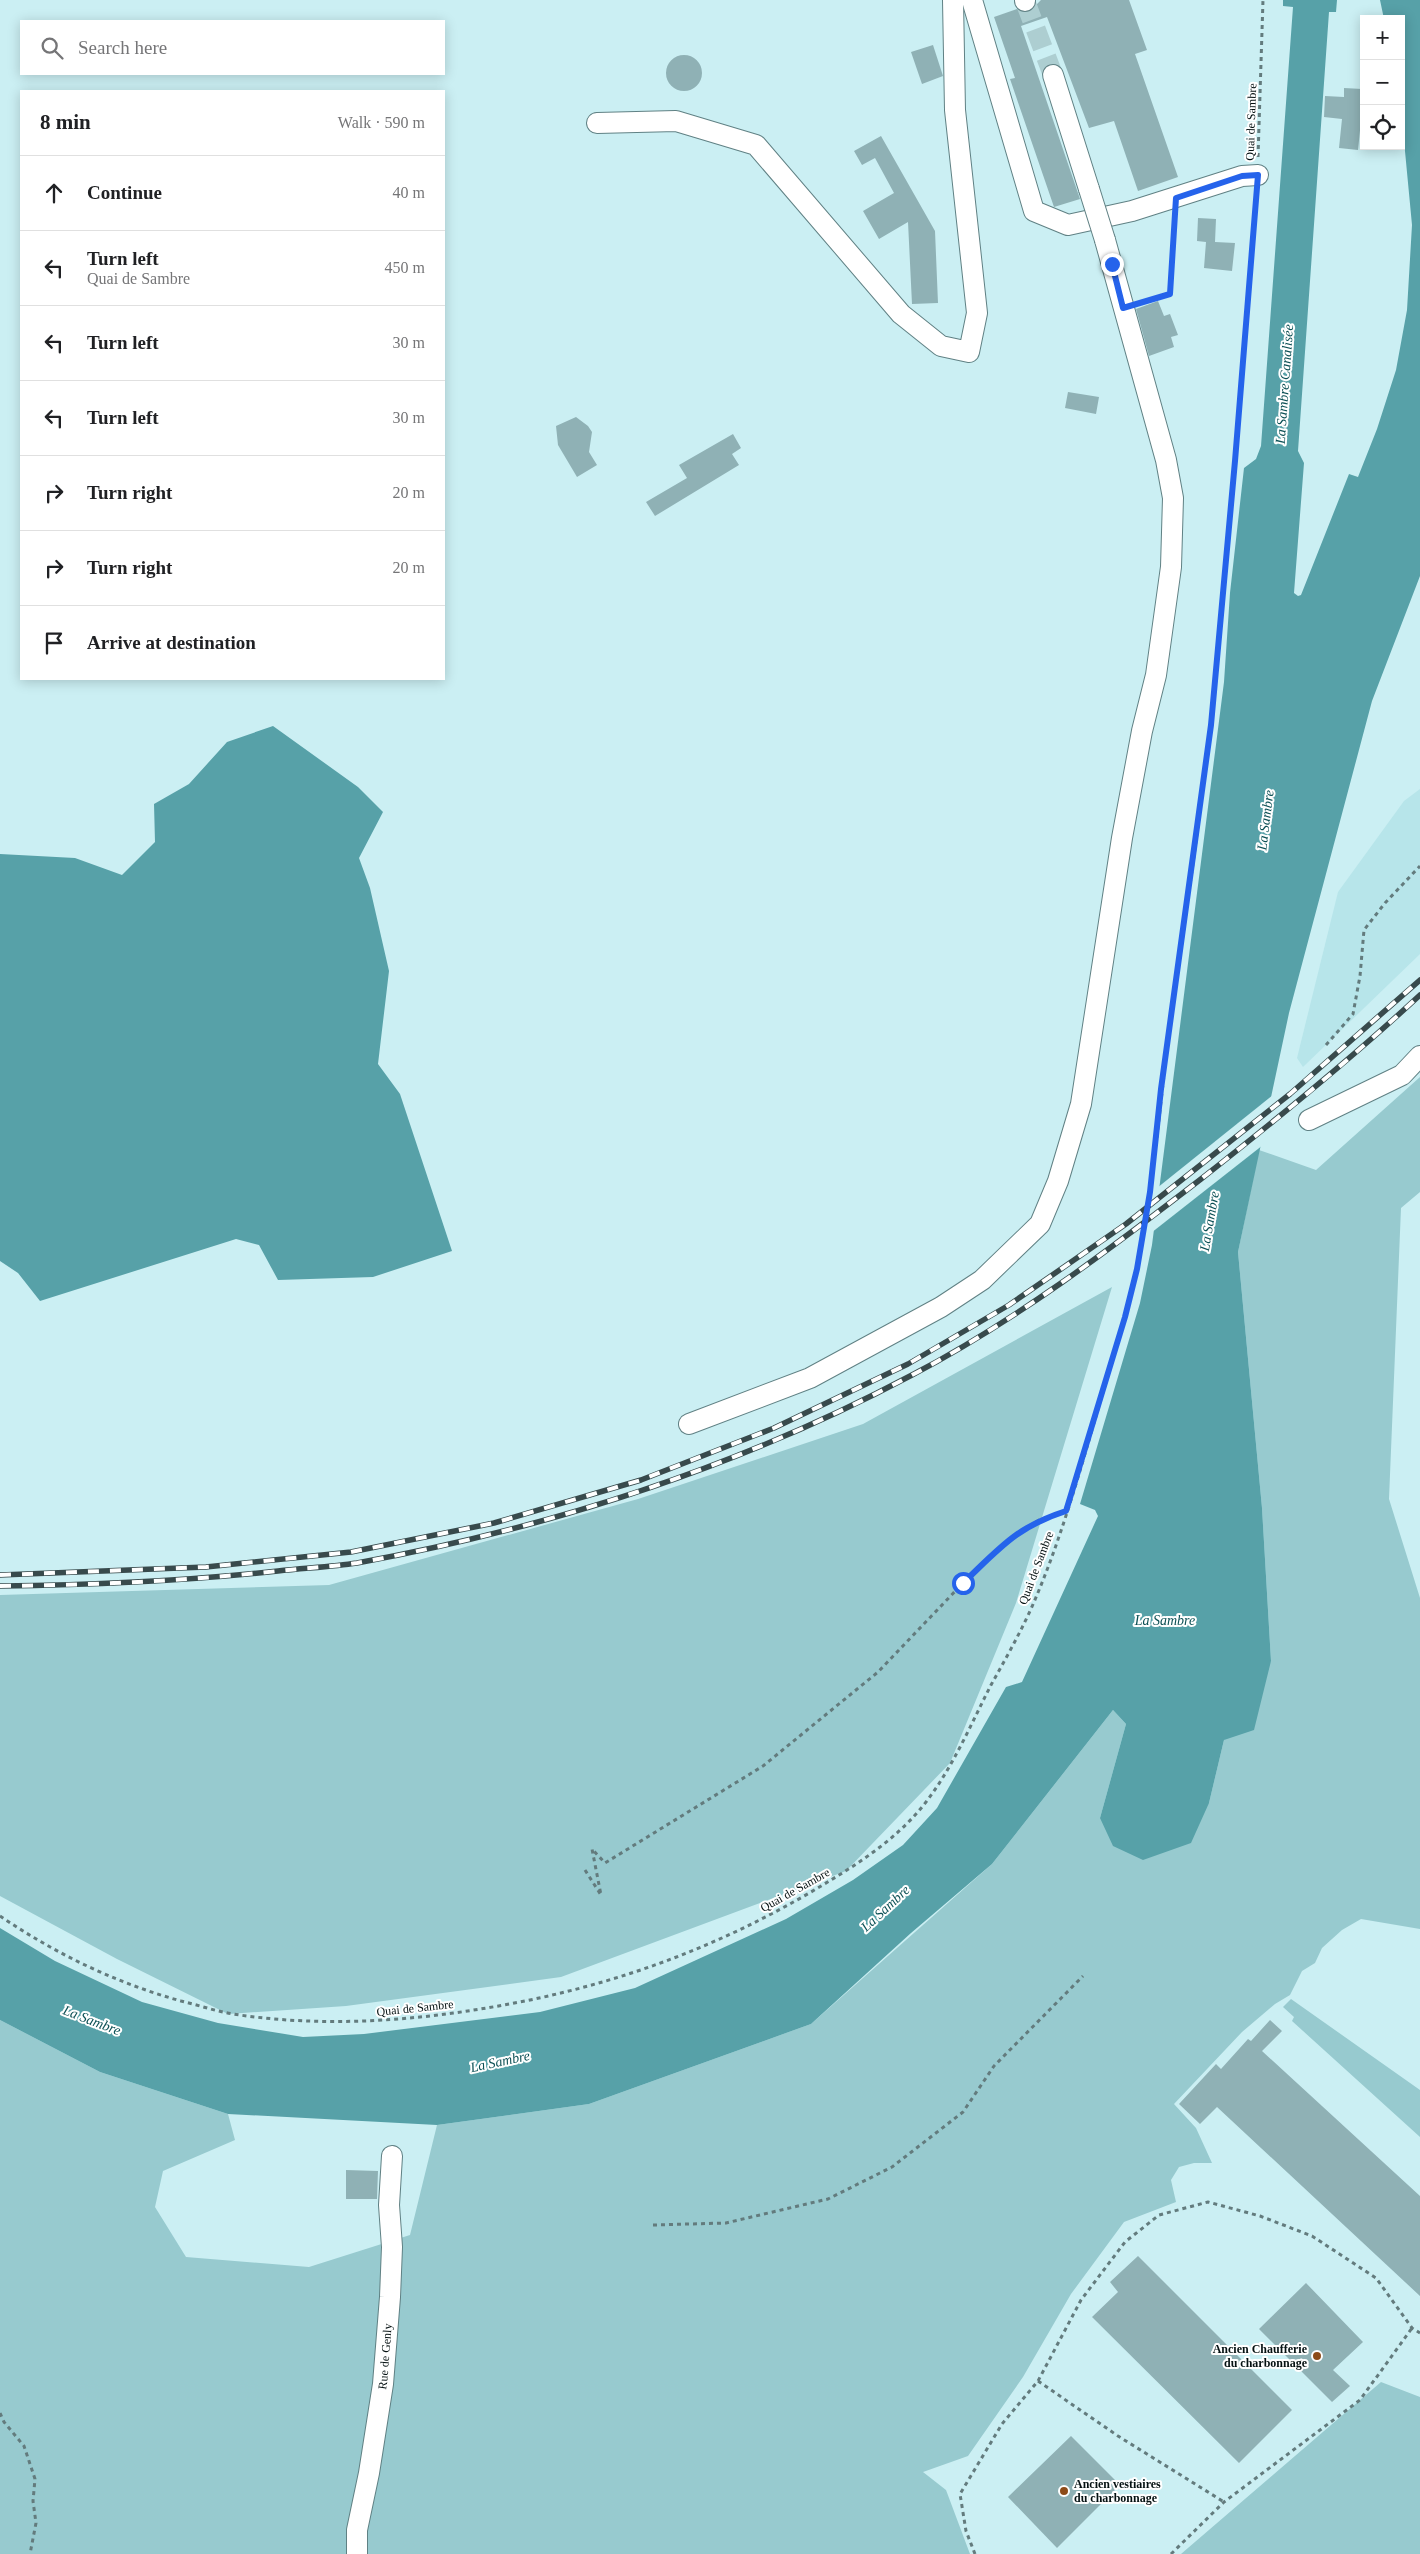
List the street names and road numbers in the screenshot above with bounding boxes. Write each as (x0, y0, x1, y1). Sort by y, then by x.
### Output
street label: Quai de Sambre (1243, 83, 1259, 161)
street label: Quai de Sambre (1016, 1529, 1056, 1607)
street label: Quai de Sambre (758, 1865, 832, 1915)
street label: Quai de Sambre (376, 1997, 454, 2019)
street label: Rue de Genly (375, 2323, 395, 2390)

